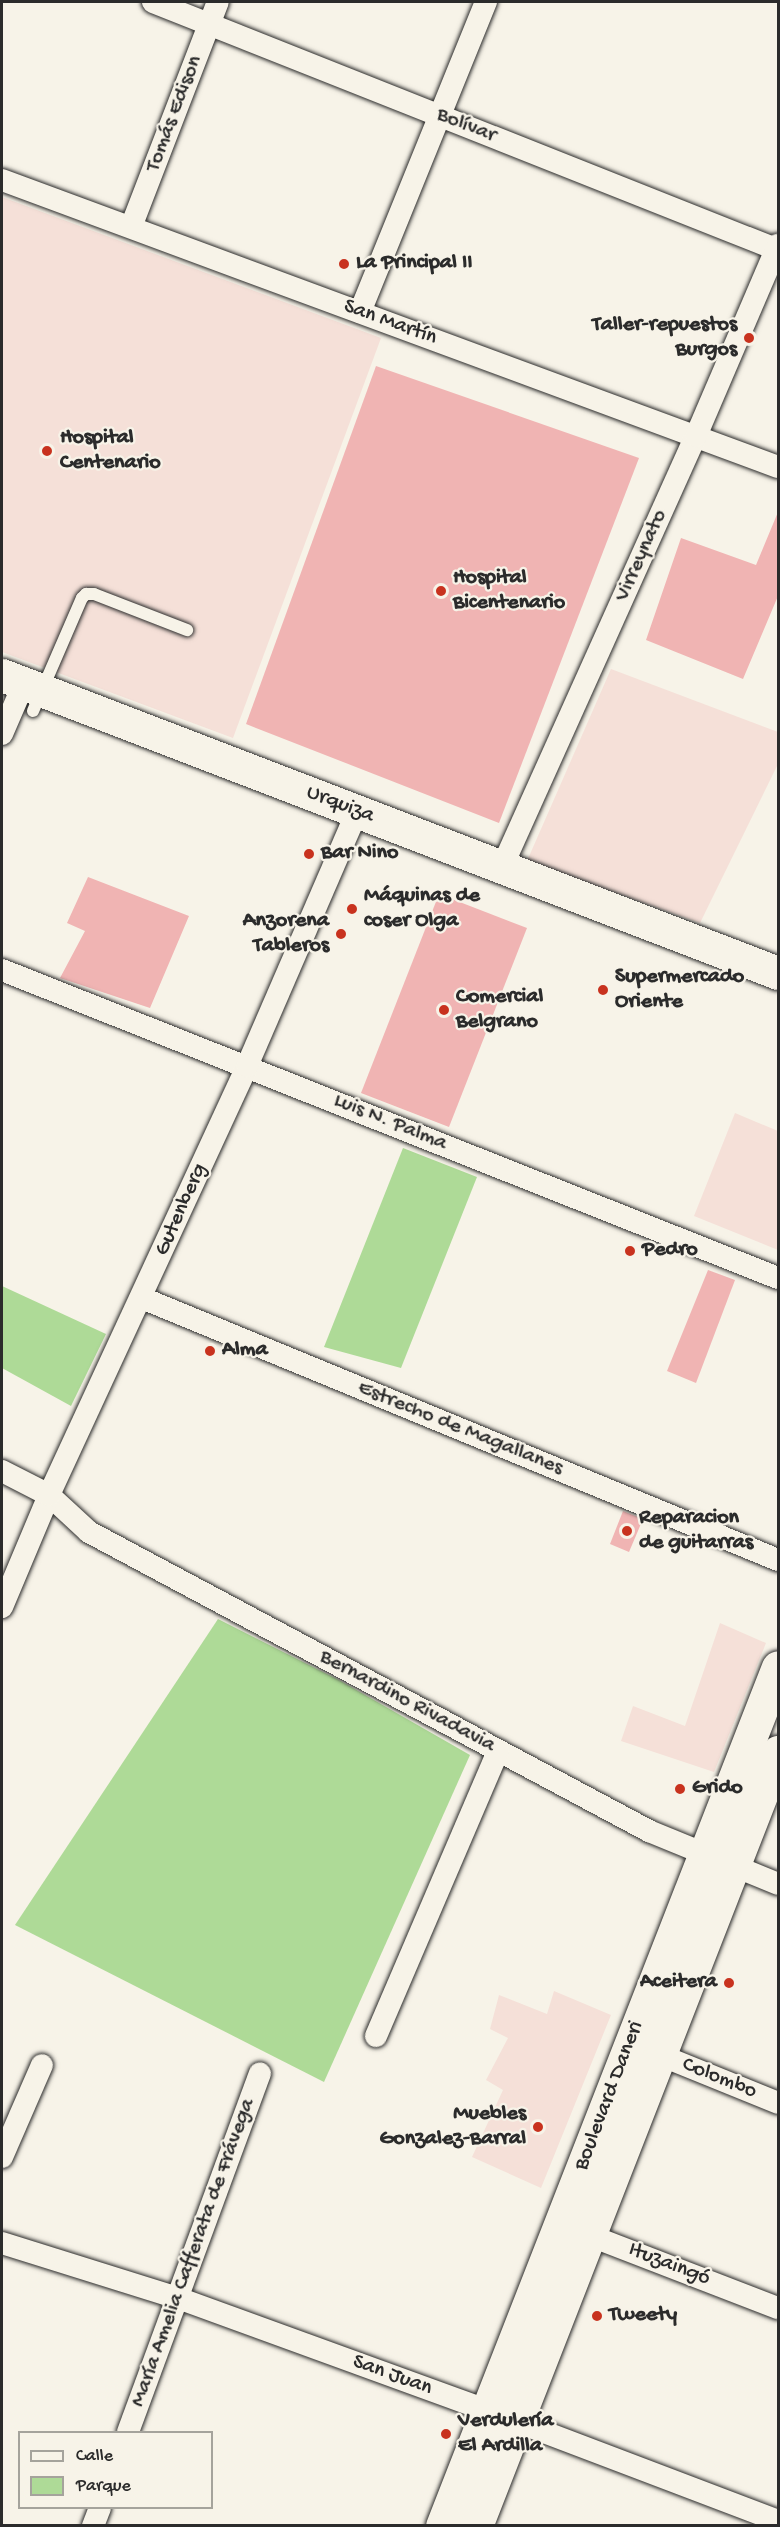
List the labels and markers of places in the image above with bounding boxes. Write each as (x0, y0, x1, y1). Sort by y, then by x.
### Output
place label: La Principal II (356, 251, 473, 277)
marker: La Principal II (337, 257, 351, 271)
place label: Taller-repuestos Burgos (592, 312, 737, 364)
marker: Taller-repuestos Burgos (742, 331, 756, 345)
place label: Hospital Centenario (60, 425, 161, 476)
marker: Hospital Centenario (38, 442, 56, 460)
place label: Hospital Bicentenario (453, 565, 565, 616)
marker: Hospital Bicentenario (434, 584, 448, 598)
place label: Bar Nino (321, 841, 398, 867)
marker: Bar Nino (302, 847, 316, 861)
place label: Máquinas de coser Olga (364, 883, 480, 934)
marker: Máquinas de coser Olga (345, 902, 359, 916)
place label: Anzorena Tableros (243, 908, 329, 960)
marker: Anzorena Tableros (334, 927, 348, 941)
place label: Supermercado Oriente (615, 964, 744, 1016)
marker: Supermercado Oriente (596, 983, 610, 997)
place label: Comercial Belgrano (456, 984, 543, 1036)
marker: Comercial Belgrano (437, 1003, 451, 1017)
place label: Pedro (642, 1238, 698, 1264)
marker: Pedro (623, 1244, 637, 1258)
place label: Alma (222, 1338, 268, 1364)
marker: Alma (203, 1344, 217, 1358)
place label: Reparacion de guitarras (639, 1505, 753, 1556)
marker: Reparacion de guitarras (620, 1524, 634, 1538)
place label: Grido (692, 1776, 743, 1802)
marker: Grido (673, 1782, 687, 1796)
place label: Aceitera (640, 1970, 717, 1996)
marker: Aceitera (722, 1976, 736, 1990)
place label: Muebles Gonzalez-Barral (379, 2101, 526, 2152)
marker: Muebles Gonzalez-Barral (531, 2120, 545, 2134)
place label: Tweety (609, 2303, 677, 2329)
marker: Tweety (590, 2309, 604, 2323)
place label: Verdulería El Ardilla (458, 2408, 554, 2460)
marker: Verdulería El Ardilla (439, 2427, 453, 2441)

